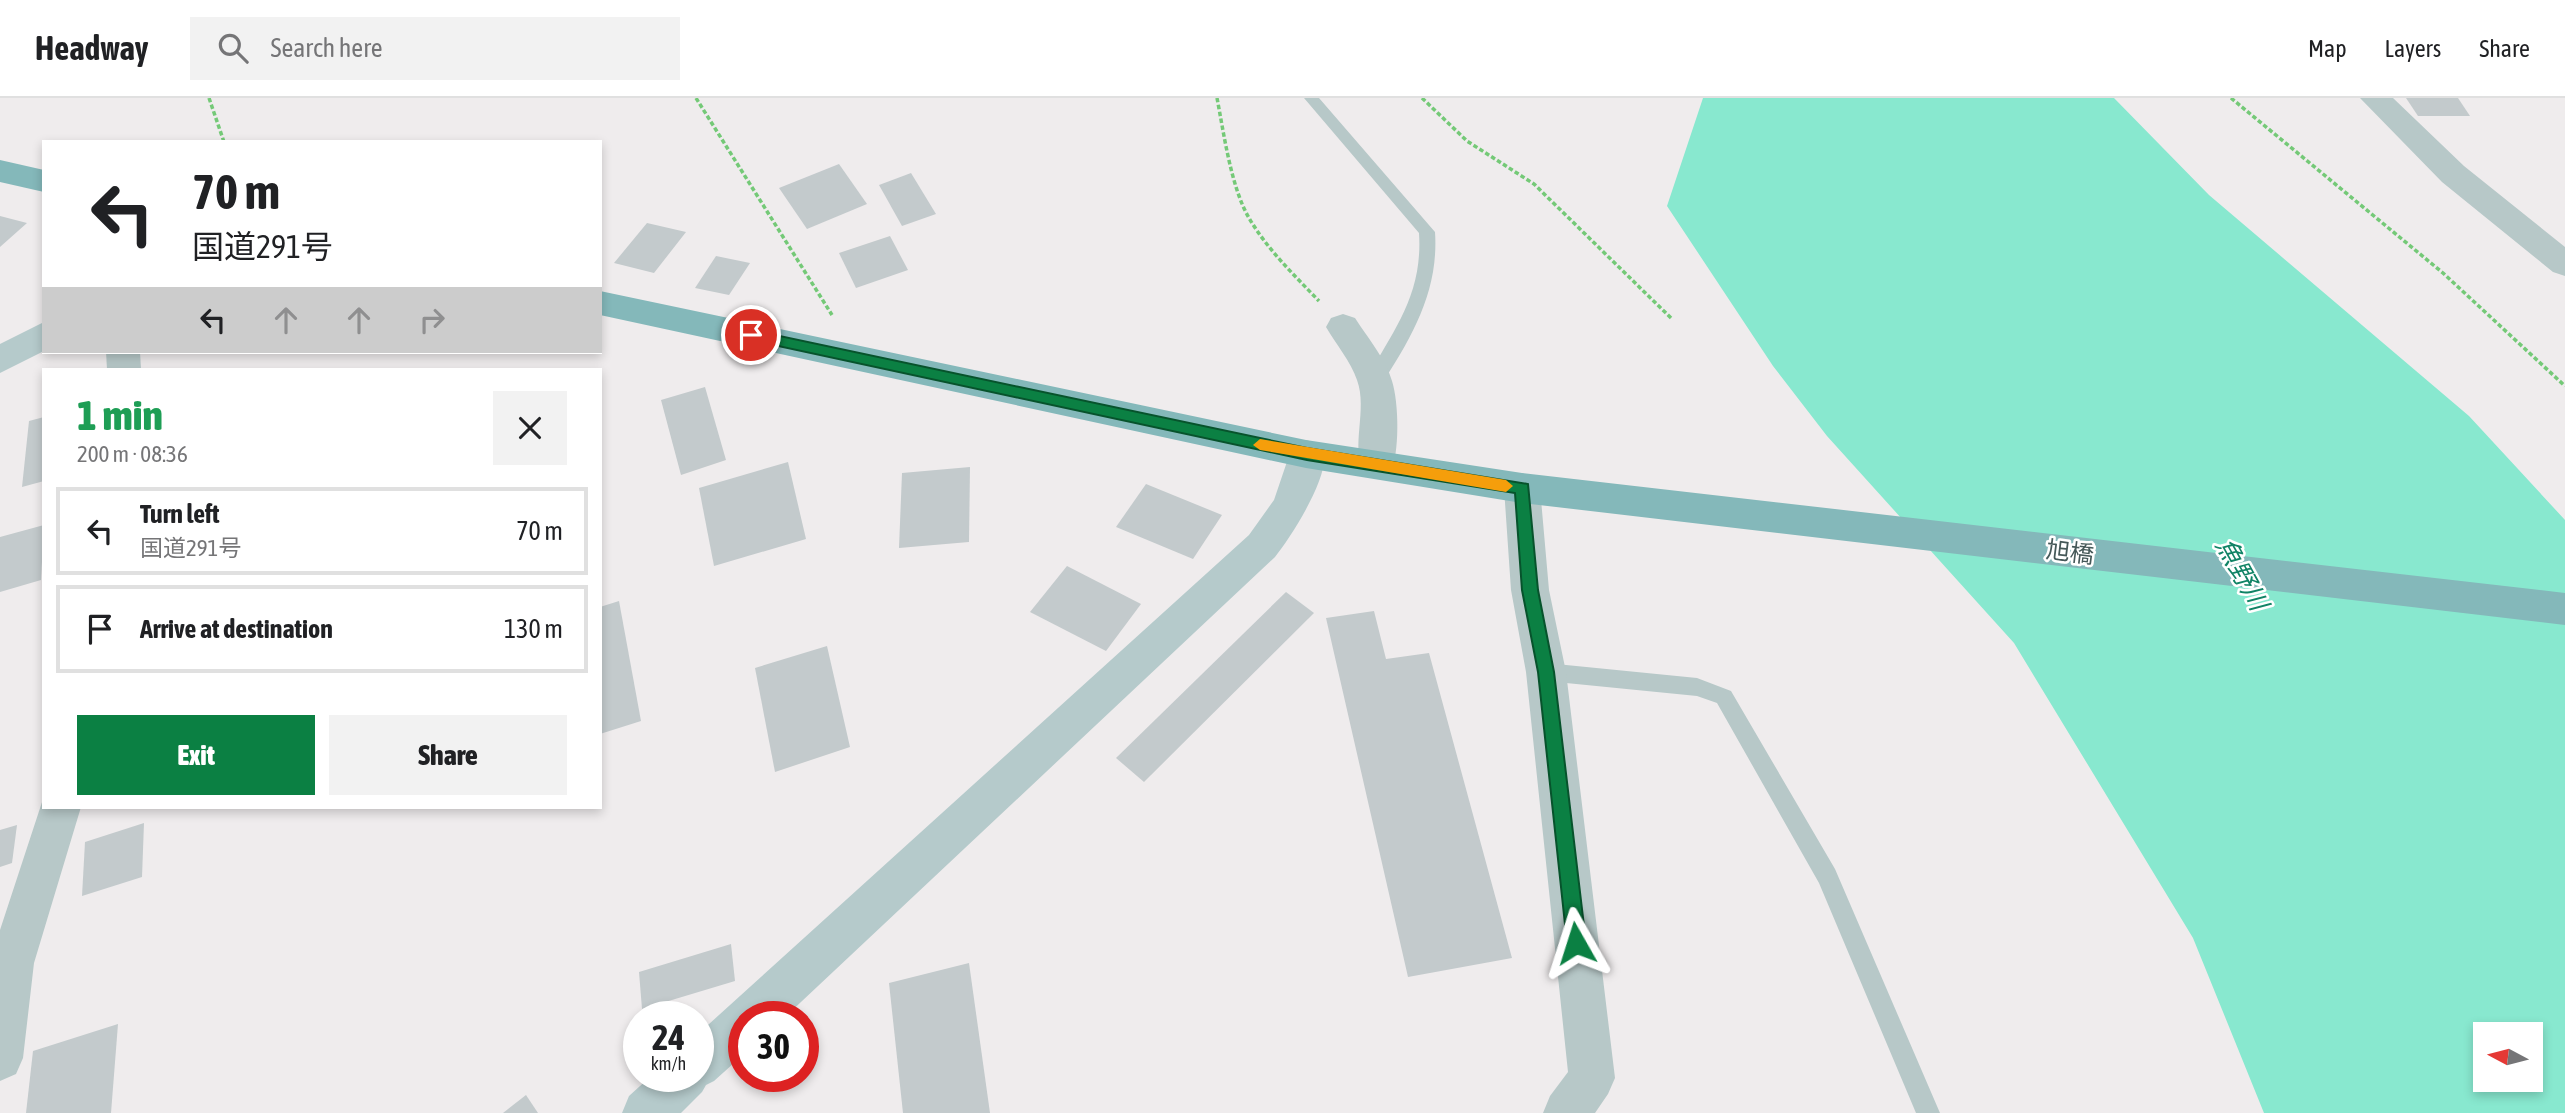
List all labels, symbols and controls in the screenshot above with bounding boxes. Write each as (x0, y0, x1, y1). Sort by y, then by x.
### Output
search box (190, 17, 680, 80)
text: Headway (35, 29, 148, 67)
icon: search (214, 29, 252, 67)
text: Search here (270, 33, 383, 63)
text: Map (2308, 35, 2347, 62)
text: Layers (2385, 35, 2441, 62)
text: Share (2479, 35, 2530, 62)
text: 70 m (192, 163, 280, 219)
icon: left (77, 168, 168, 259)
text: 国道291号 (192, 228, 333, 265)
icon: left (194, 301, 232, 339)
icon: ahead (267, 301, 305, 339)
icon: ahead (340, 301, 378, 339)
icon: right (413, 301, 451, 339)
pin (721, 305, 781, 365)
icon: arrive (732, 316, 770, 354)
text: 1 min (77, 391, 163, 439)
button: close (493, 391, 567, 465)
text: 200 m · 08:36 (77, 441, 188, 467)
text: Turn left (140, 499, 220, 529)
icon: left (81, 512, 119, 550)
text: 70 m (516, 516, 563, 546)
water label: 魚野川 (2210, 533, 2275, 618)
text: 国道291号 (140, 535, 241, 561)
street label: 旭橋 (2045, 536, 2095, 568)
icon: arrive (81, 610, 119, 648)
text: Arrive at destination (140, 614, 333, 644)
text: 130 m (504, 614, 563, 644)
button: Exit (77, 715, 315, 795)
button: Share (329, 715, 567, 795)
position arrow (1539, 906, 1613, 980)
speed limit sign: 30 (728, 1001, 819, 1092)
text: 24 (652, 1017, 685, 1057)
north arrow (2473, 1022, 2543, 1092)
map controls (2473, 1022, 2543, 1092)
text: km/h (651, 1053, 686, 1074)

